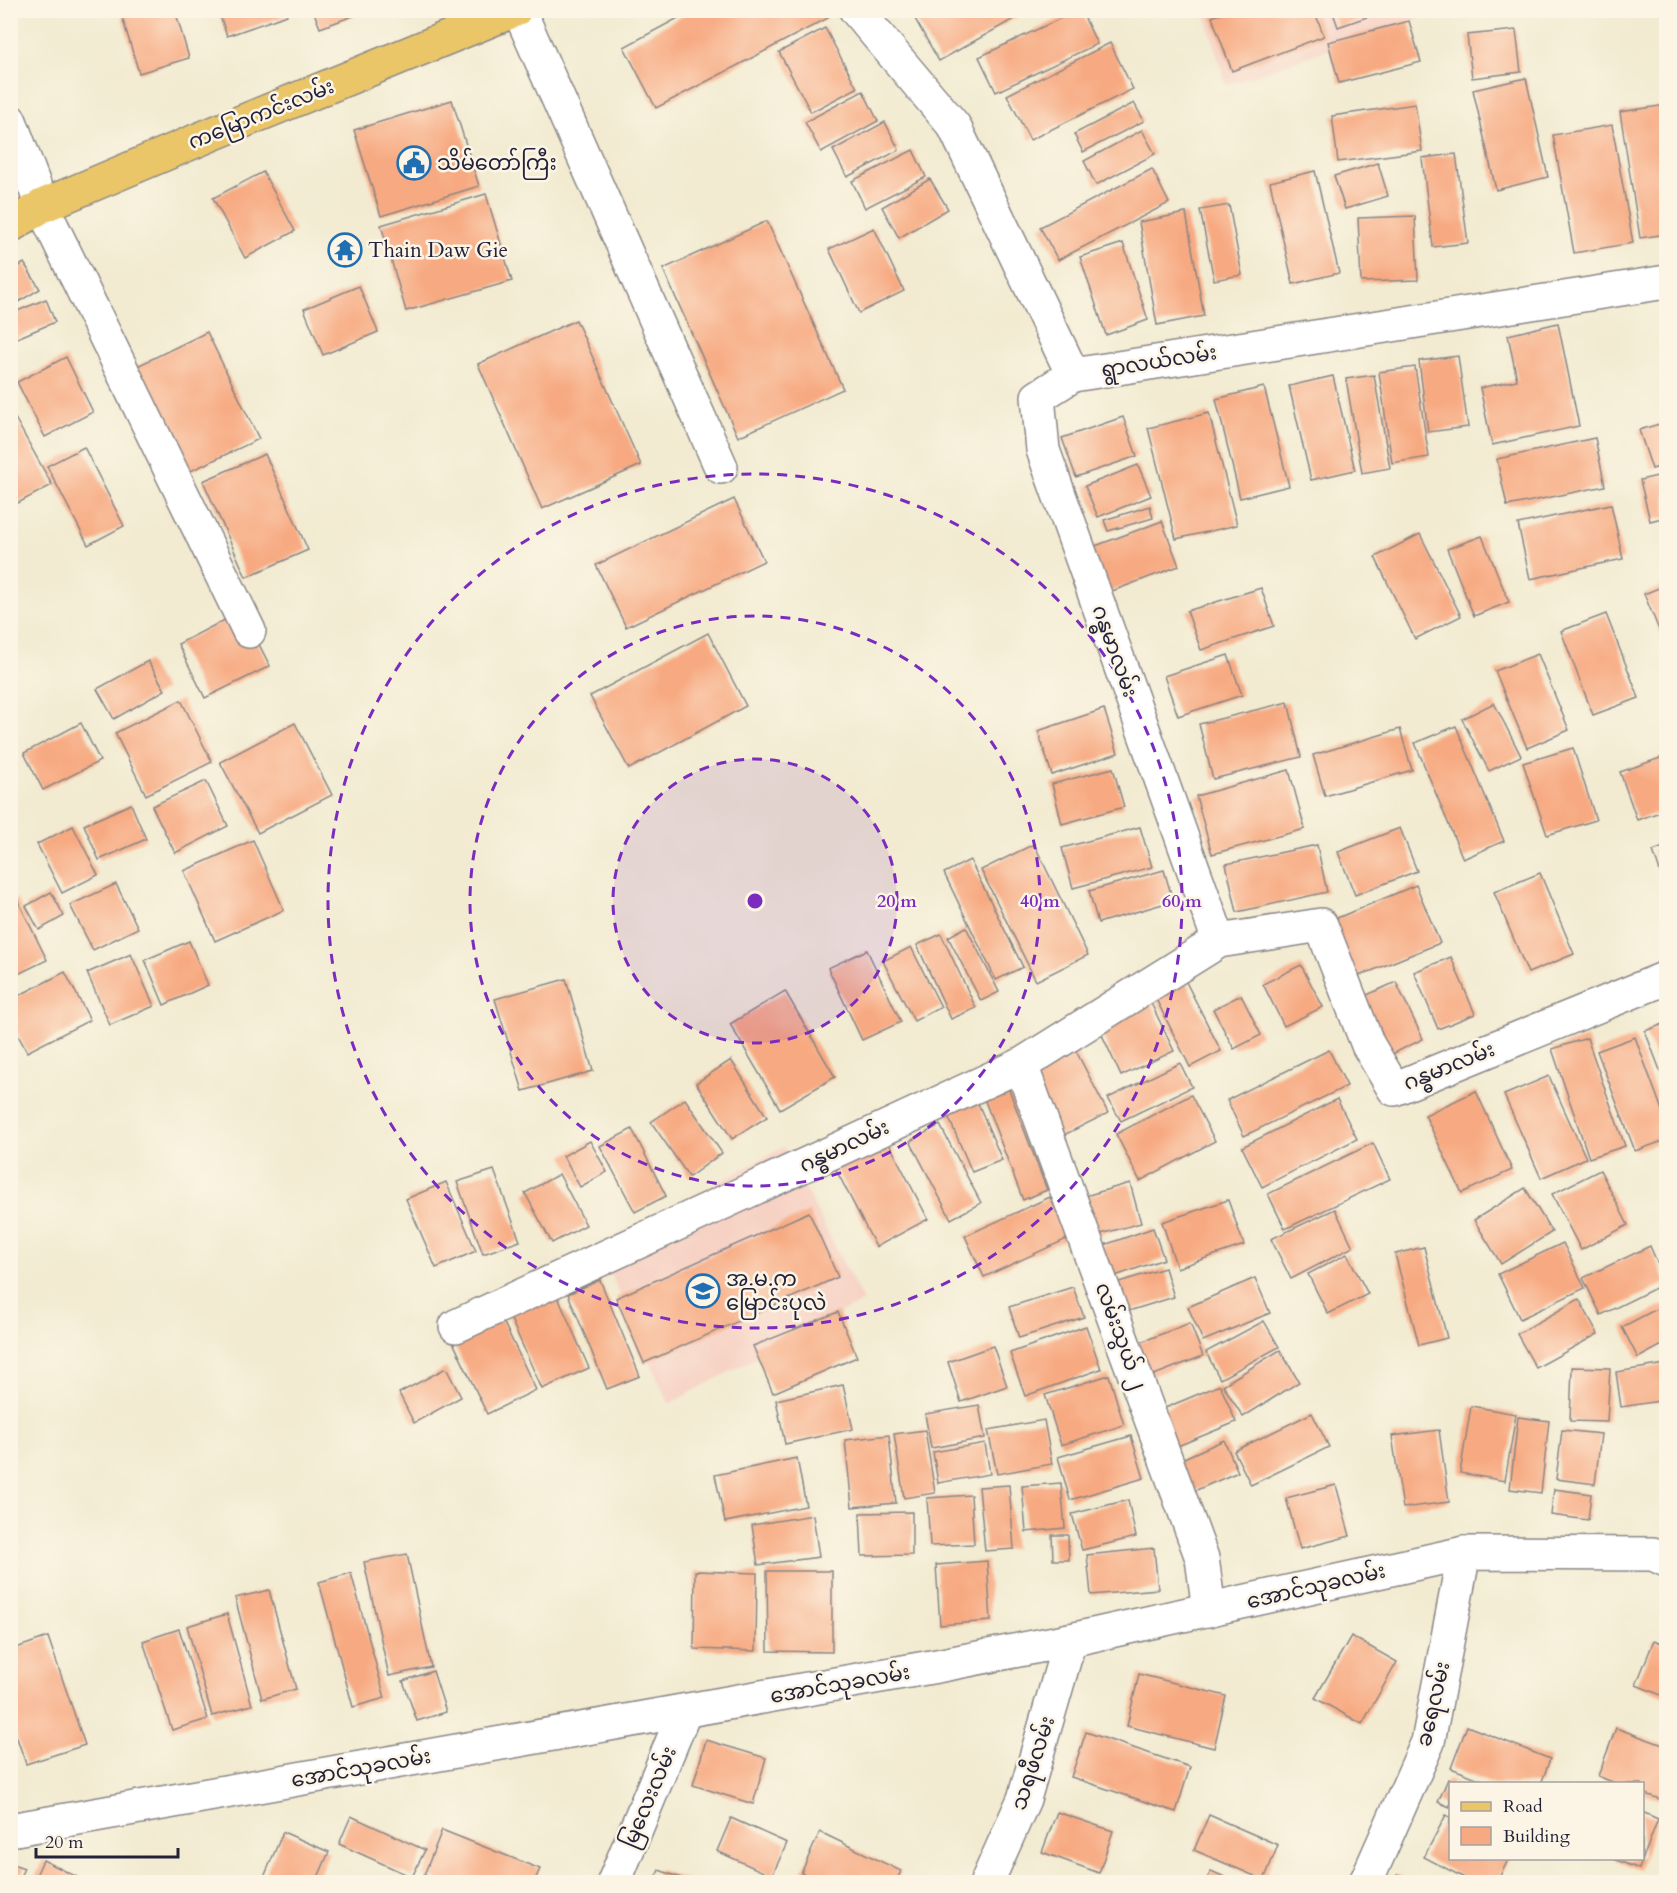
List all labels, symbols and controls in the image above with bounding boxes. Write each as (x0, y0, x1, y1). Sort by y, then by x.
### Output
street label: ကမြောကင်းလမ်း (183, 70, 339, 159)
public building icon: သိမ်တော်ကြီး (396, 145, 432, 181)
place label: သိမ်တော်ကြီး (437, 147, 557, 180)
temple icon: Thain Daw Gie (327, 232, 363, 268)
place label: Thain Daw Gie (368, 236, 508, 265)
street label: ရွာလယ်လမ်း (1099, 336, 1219, 387)
street label: ဂန္ဓမာလမ်း (1082, 600, 1146, 702)
text: 20 m (877, 889, 917, 914)
text: 40 m (1020, 889, 1060, 914)
text: 60 m (1162, 889, 1202, 914)
centre of rings (745, 891, 765, 911)
street label: ဂန္ဓမာလမ်း (1398, 1033, 1500, 1100)
street label: ဂန္ဓမာလမ်း (794, 1111, 895, 1182)
place label: အ.မ.က မြောင်းပုလဲ (726, 1265, 826, 1320)
school or university icon: အ.မ.က မြောင်းပုလဲ (685, 1273, 721, 1309)
street label: လမ်းသွယ် ၂ (1086, 1278, 1155, 1395)
street label: အောင်သုခလမ်း (1243, 1554, 1389, 1618)
street label: အောင်သုခလမ်း (768, 1656, 913, 1713)
street label: ခရေလမ်း (1408, 1658, 1459, 1750)
street label: သရဖီလမ်း (1003, 1712, 1064, 1815)
street label: အောင်သုခလမ်း (289, 1740, 434, 1797)
street label: မြလေးလမ်း (613, 1741, 686, 1853)
legend (1449, 1782, 1644, 1860)
text: Road (1503, 1794, 1543, 1819)
scale bar (36, 1821, 178, 1859)
text: Building (1503, 1824, 1571, 1849)
text: 20 m (45, 1830, 84, 1855)

